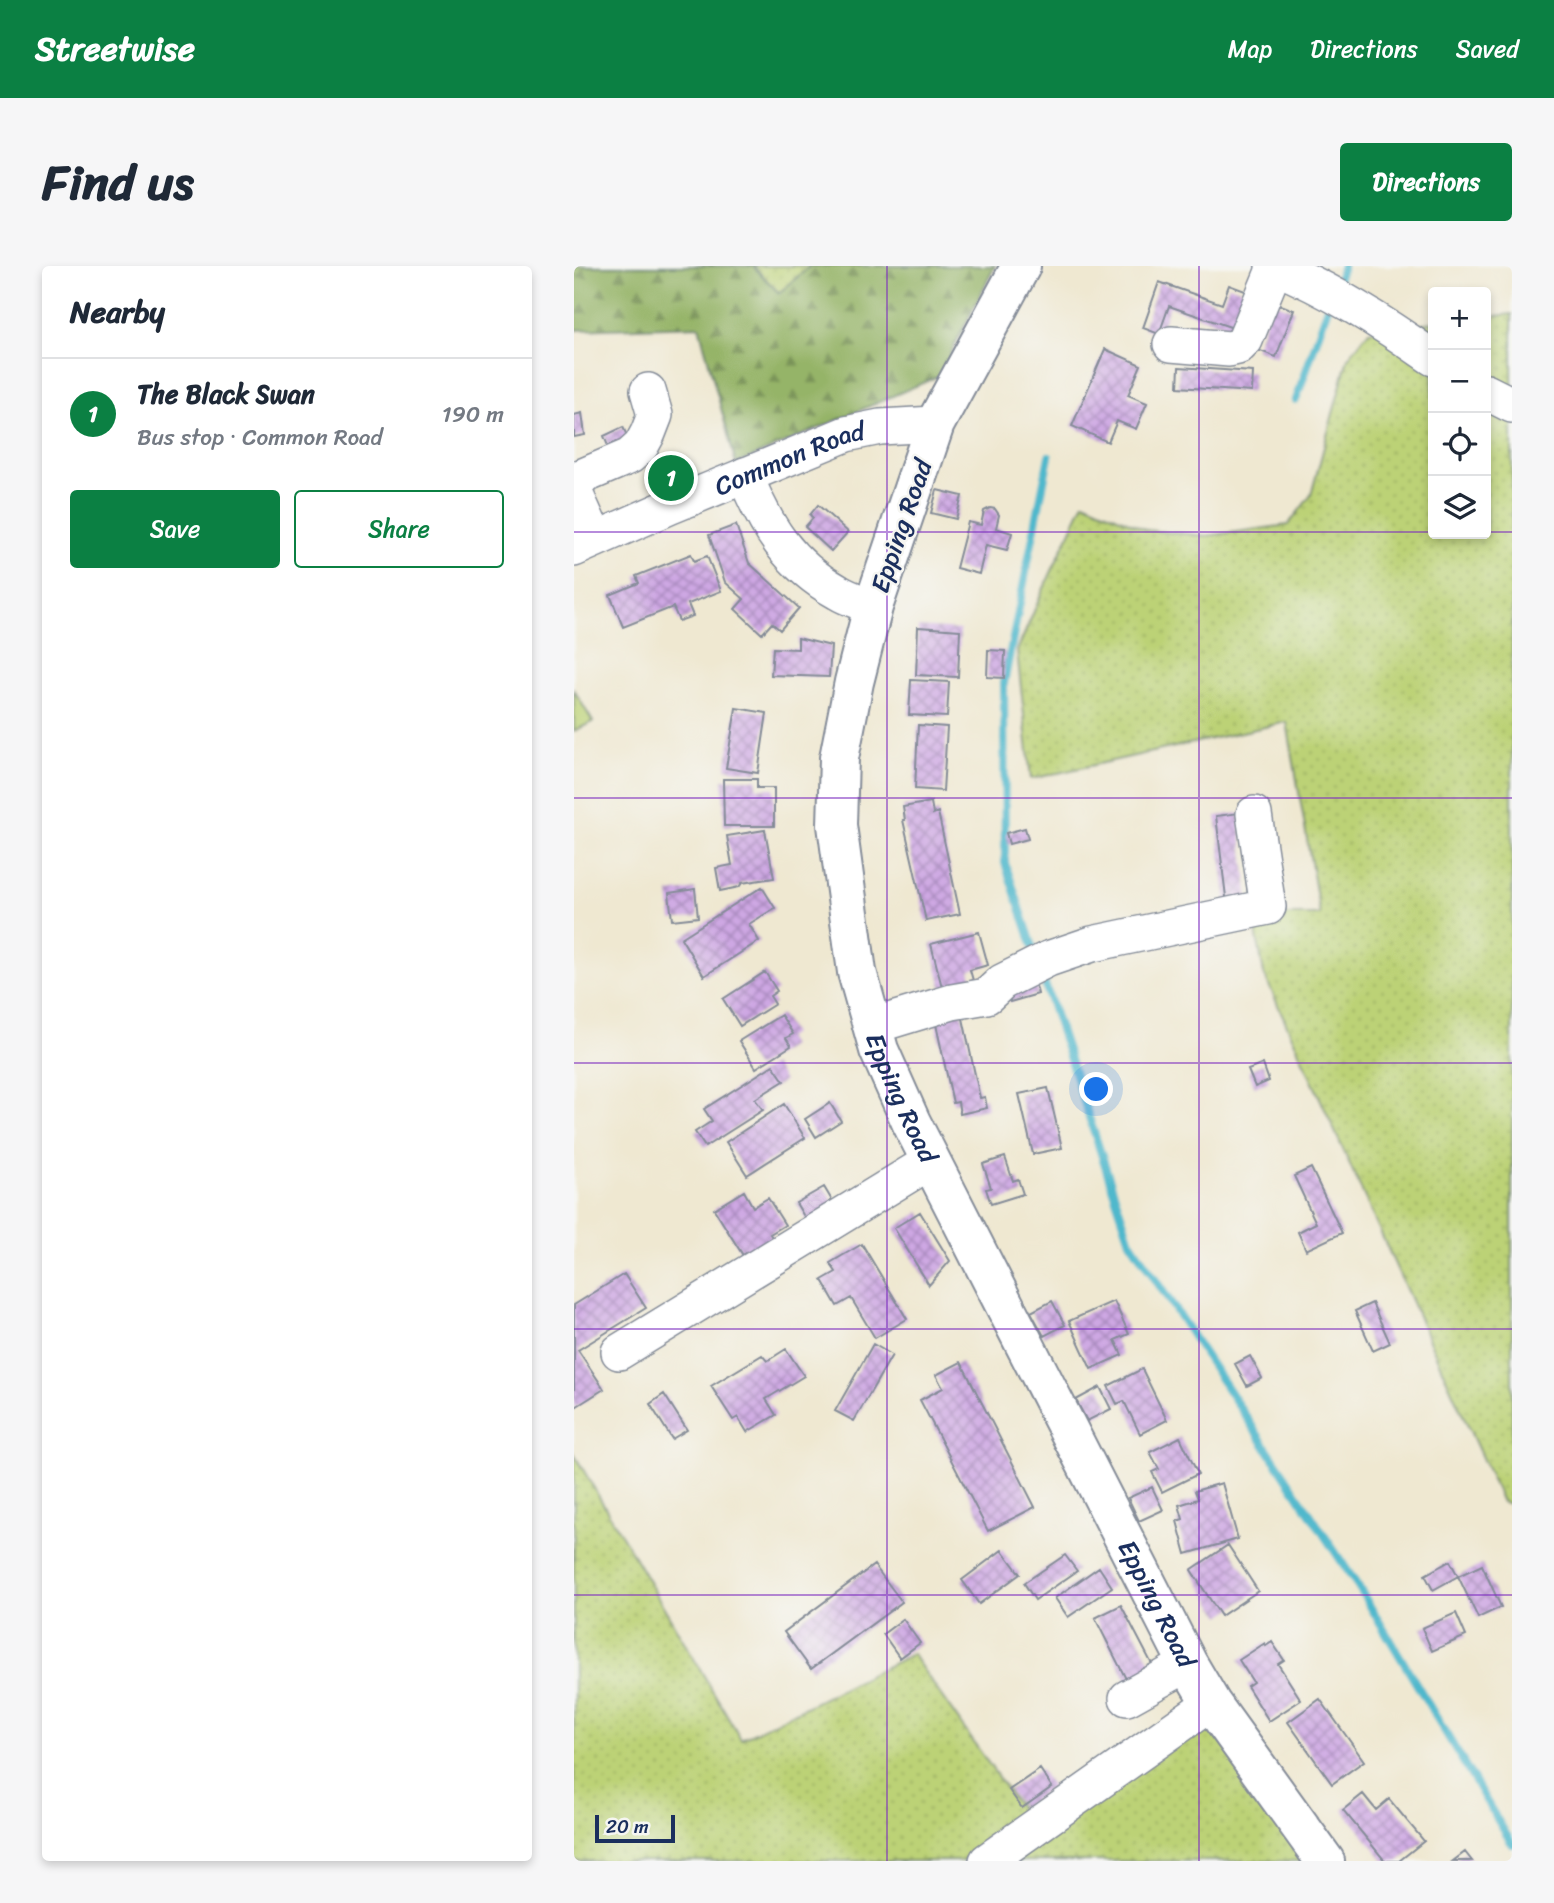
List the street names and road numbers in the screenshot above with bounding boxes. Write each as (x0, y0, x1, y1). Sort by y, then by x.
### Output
street label: Common Road (707, 407, 871, 509)
street label: Epping Road (857, 451, 946, 599)
street label: Epping Road (852, 1028, 952, 1173)
street label: Epping Road (1105, 1531, 1210, 1678)

